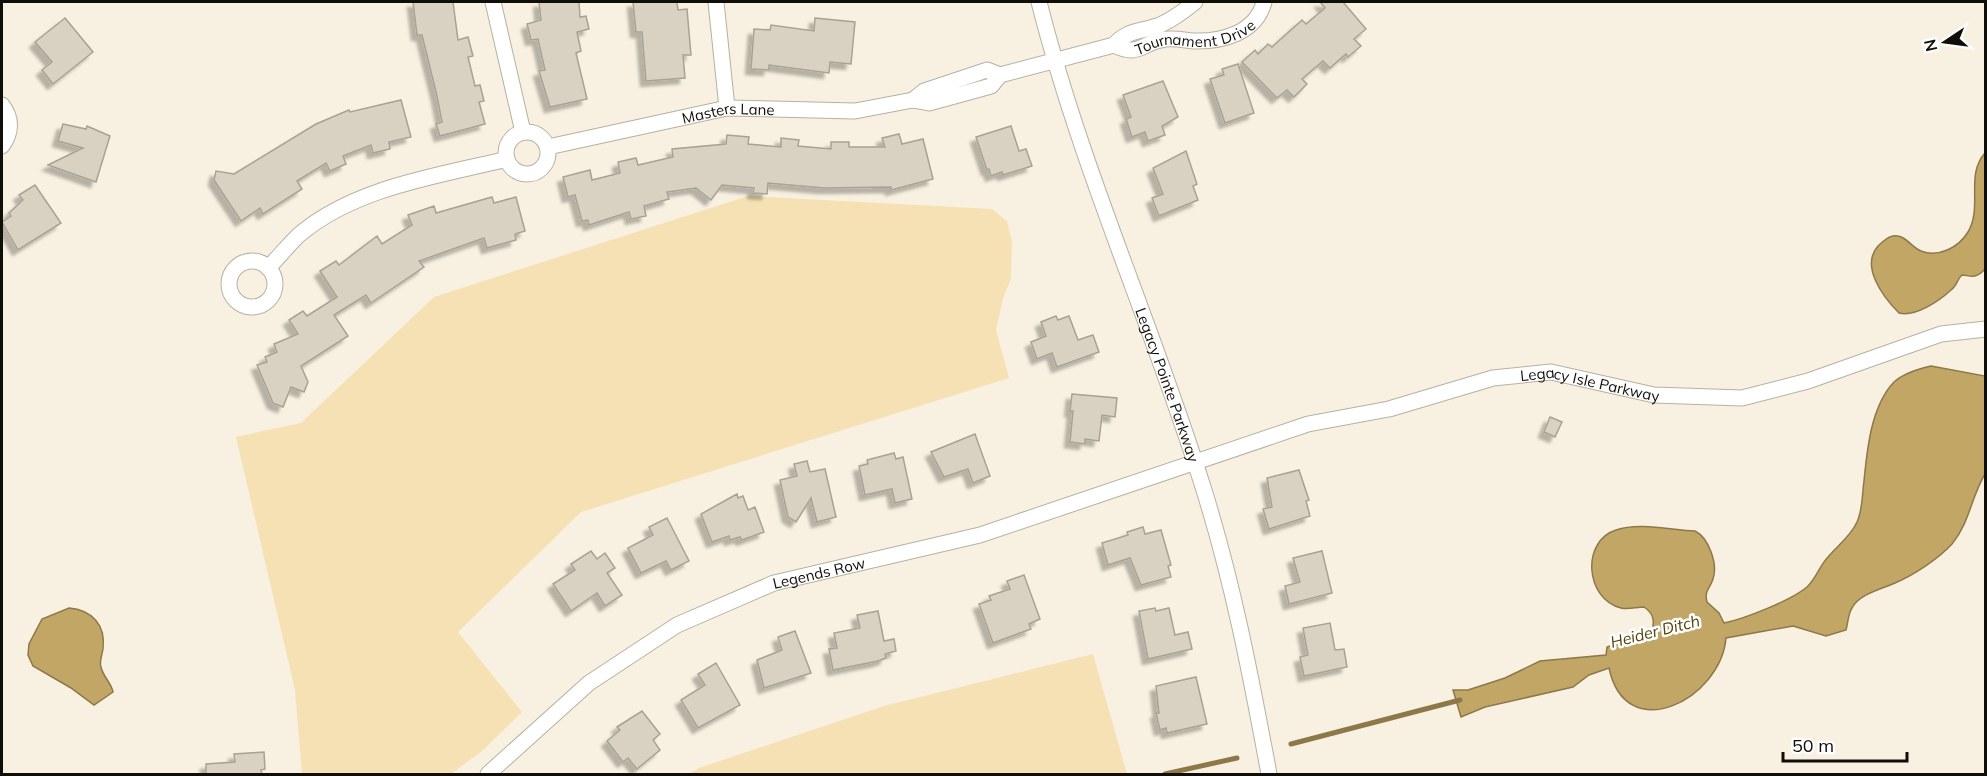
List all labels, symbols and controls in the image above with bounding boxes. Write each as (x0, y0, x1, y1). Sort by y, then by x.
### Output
north arrow (1915, 12, 1975, 72)
street label: Tournament Drive (1132, 15, 1259, 59)
text: N (1919, 37, 1941, 54)
street label: Masters Lane (680, 98, 775, 127)
street label: Legacy Pointe Parkway (1132, 305, 1204, 464)
street label: Legacy Isle Parkway (1519, 362, 1660, 405)
street label: Legends Row (771, 553, 867, 593)
water label: Heider Ditch (1608, 610, 1702, 652)
scale bar (1783, 725, 1908, 763)
text: 50 m (1792, 734, 1834, 757)

